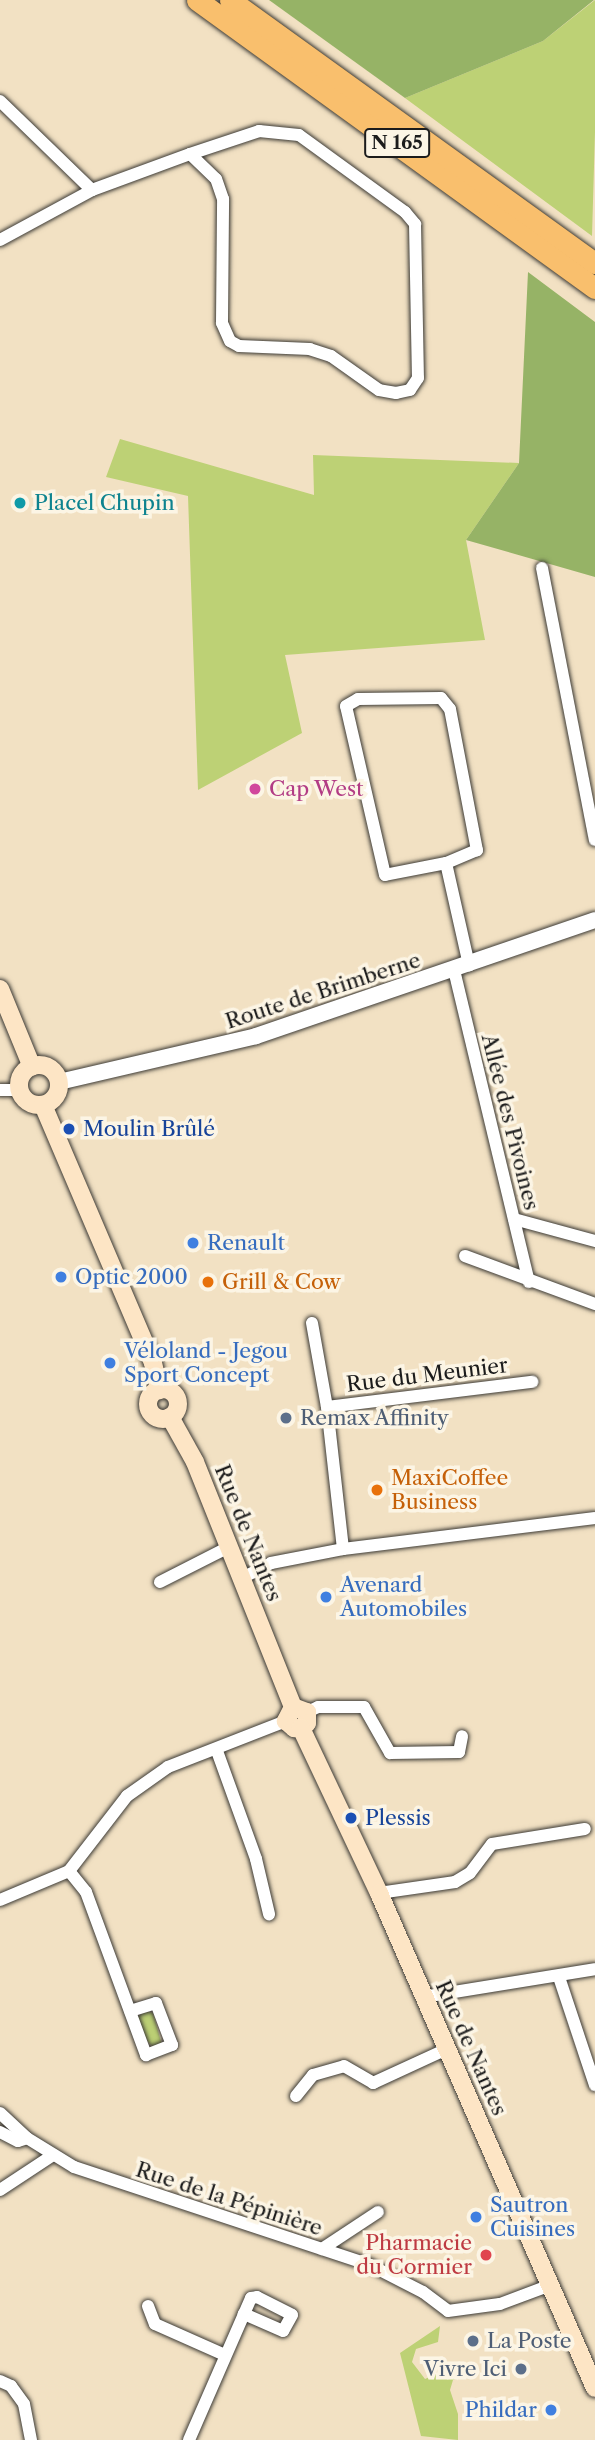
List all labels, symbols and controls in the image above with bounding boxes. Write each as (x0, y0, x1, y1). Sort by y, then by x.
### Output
road number: N 165 (364, 127, 430, 158)
place label: Placel Chupin (34, 490, 175, 516)
marker: Placel Chupin (12, 495, 28, 511)
place label: Cap West (269, 776, 364, 802)
marker: Cap West (247, 781, 263, 797)
street label: Route de Brimberne (222, 948, 424, 1034)
street label: Allée des Pivoines (476, 1031, 544, 1213)
place label: Moulin Brûlé (83, 1116, 215, 1142)
marker: Moulin Brûlé (61, 1121, 77, 1137)
place label: Renault (207, 1230, 285, 1256)
marker: Renault (185, 1235, 201, 1251)
place label: Optic 2000 (75, 1264, 188, 1290)
marker: Optic 2000 (53, 1269, 69, 1285)
place label: Grill & Cow (222, 1269, 341, 1295)
marker: Grill & Cow (200, 1274, 216, 1290)
place label: Véloland - Jegou Sport Concept (124, 1338, 288, 1388)
street label: Rue du Meunier (345, 1353, 509, 1397)
marker: Véloland - Jegou Sport Concept (102, 1355, 118, 1371)
place label: Remax Affinity (300, 1405, 450, 1431)
marker: Remax Affinity (278, 1410, 294, 1426)
street label: Rue de Nantes (209, 1461, 287, 1605)
place label: MaxiCoffee Business (391, 1465, 508, 1515)
marker: MaxiCoffee Business (369, 1482, 385, 1498)
place label: Avenard Automobiles (340, 1572, 467, 1622)
marker: Avenard Automobiles (318, 1589, 334, 1605)
place label: Plessis (365, 1805, 431, 1831)
marker: Plessis (343, 1810, 359, 1826)
street label: Rue de Nantes (430, 1977, 512, 2119)
street label: Rue de la Pépinière (132, 2157, 326, 2241)
place label: Sautron Cuisines (490, 2192, 575, 2242)
marker: Sautron Cuisines (468, 2209, 484, 2225)
place label: Pharmacie du Cormier (356, 2230, 472, 2280)
marker: Pharmacie du Cormier (478, 2247, 494, 2263)
place label: La Poste (487, 2328, 572, 2354)
marker: La Poste (465, 2333, 481, 2349)
place label: Vivre Ici (424, 2356, 507, 2382)
marker: Vivre Ici (513, 2361, 529, 2377)
place label: Phildar (465, 2397, 537, 2423)
marker: Phildar (543, 2402, 559, 2418)

